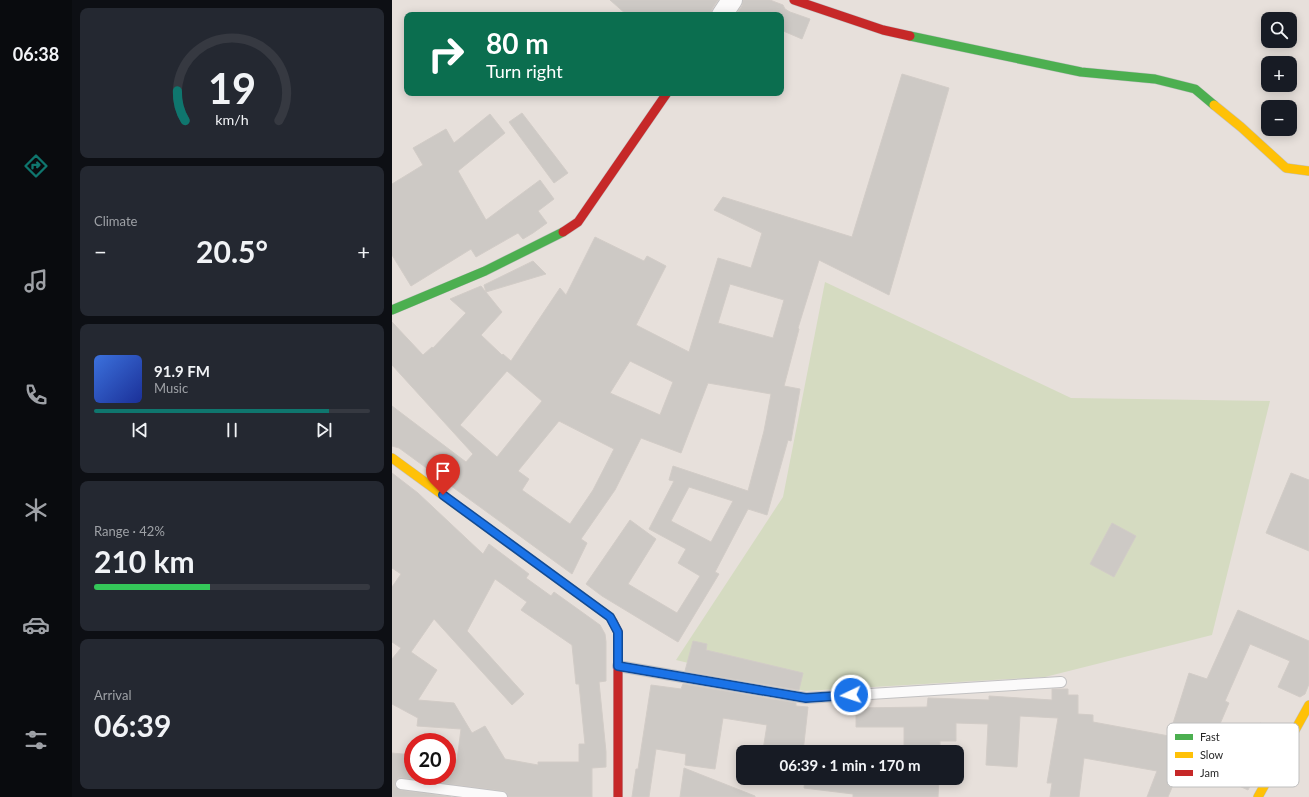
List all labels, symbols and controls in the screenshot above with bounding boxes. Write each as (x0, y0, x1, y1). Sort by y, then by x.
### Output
map controls (1261, 12, 1297, 136)
button: search (1261, 12, 1297, 48)
text: 80 m (486, 26, 549, 60)
icon: right (420, 28, 472, 80)
text: 06:38 (13, 43, 59, 65)
button: + (1261, 56, 1297, 92)
text: Turn right (486, 60, 563, 82)
text: 19 (208, 63, 256, 113)
button: − (1261, 100, 1297, 136)
text: km/h (215, 110, 249, 127)
icon: directions (22, 152, 50, 180)
text: Climate (94, 213, 137, 229)
text: 20.5° (196, 233, 268, 269)
text: − (94, 238, 107, 265)
text: + (357, 238, 370, 265)
icon: music (22, 267, 50, 295)
text: 91.9 FM (154, 362, 210, 380)
text: Music (154, 380, 188, 396)
icon: phone (22, 381, 50, 409)
icon: previous (129, 419, 151, 441)
icon: pause (221, 419, 243, 441)
icon: next (313, 419, 335, 441)
pin (426, 454, 460, 495)
icon: arrive (432, 460, 454, 482)
icon: climate (22, 496, 50, 524)
text: Range · 42% (94, 523, 165, 539)
text: 210 km (94, 543, 195, 579)
icon: car (22, 611, 50, 639)
position arrow (830, 674, 872, 716)
text: Arrival (94, 687, 131, 703)
text: 06:39 (94, 707, 171, 743)
legend (1167, 723, 1299, 787)
icon: filters (22, 726, 50, 754)
text: Fast (1200, 730, 1220, 743)
speed limit sign: 20 (404, 733, 456, 785)
text: Slow (1200, 748, 1224, 761)
text: 06:39 · 1 min · 170 m (780, 756, 920, 774)
text: Jam (1200, 766, 1219, 779)

